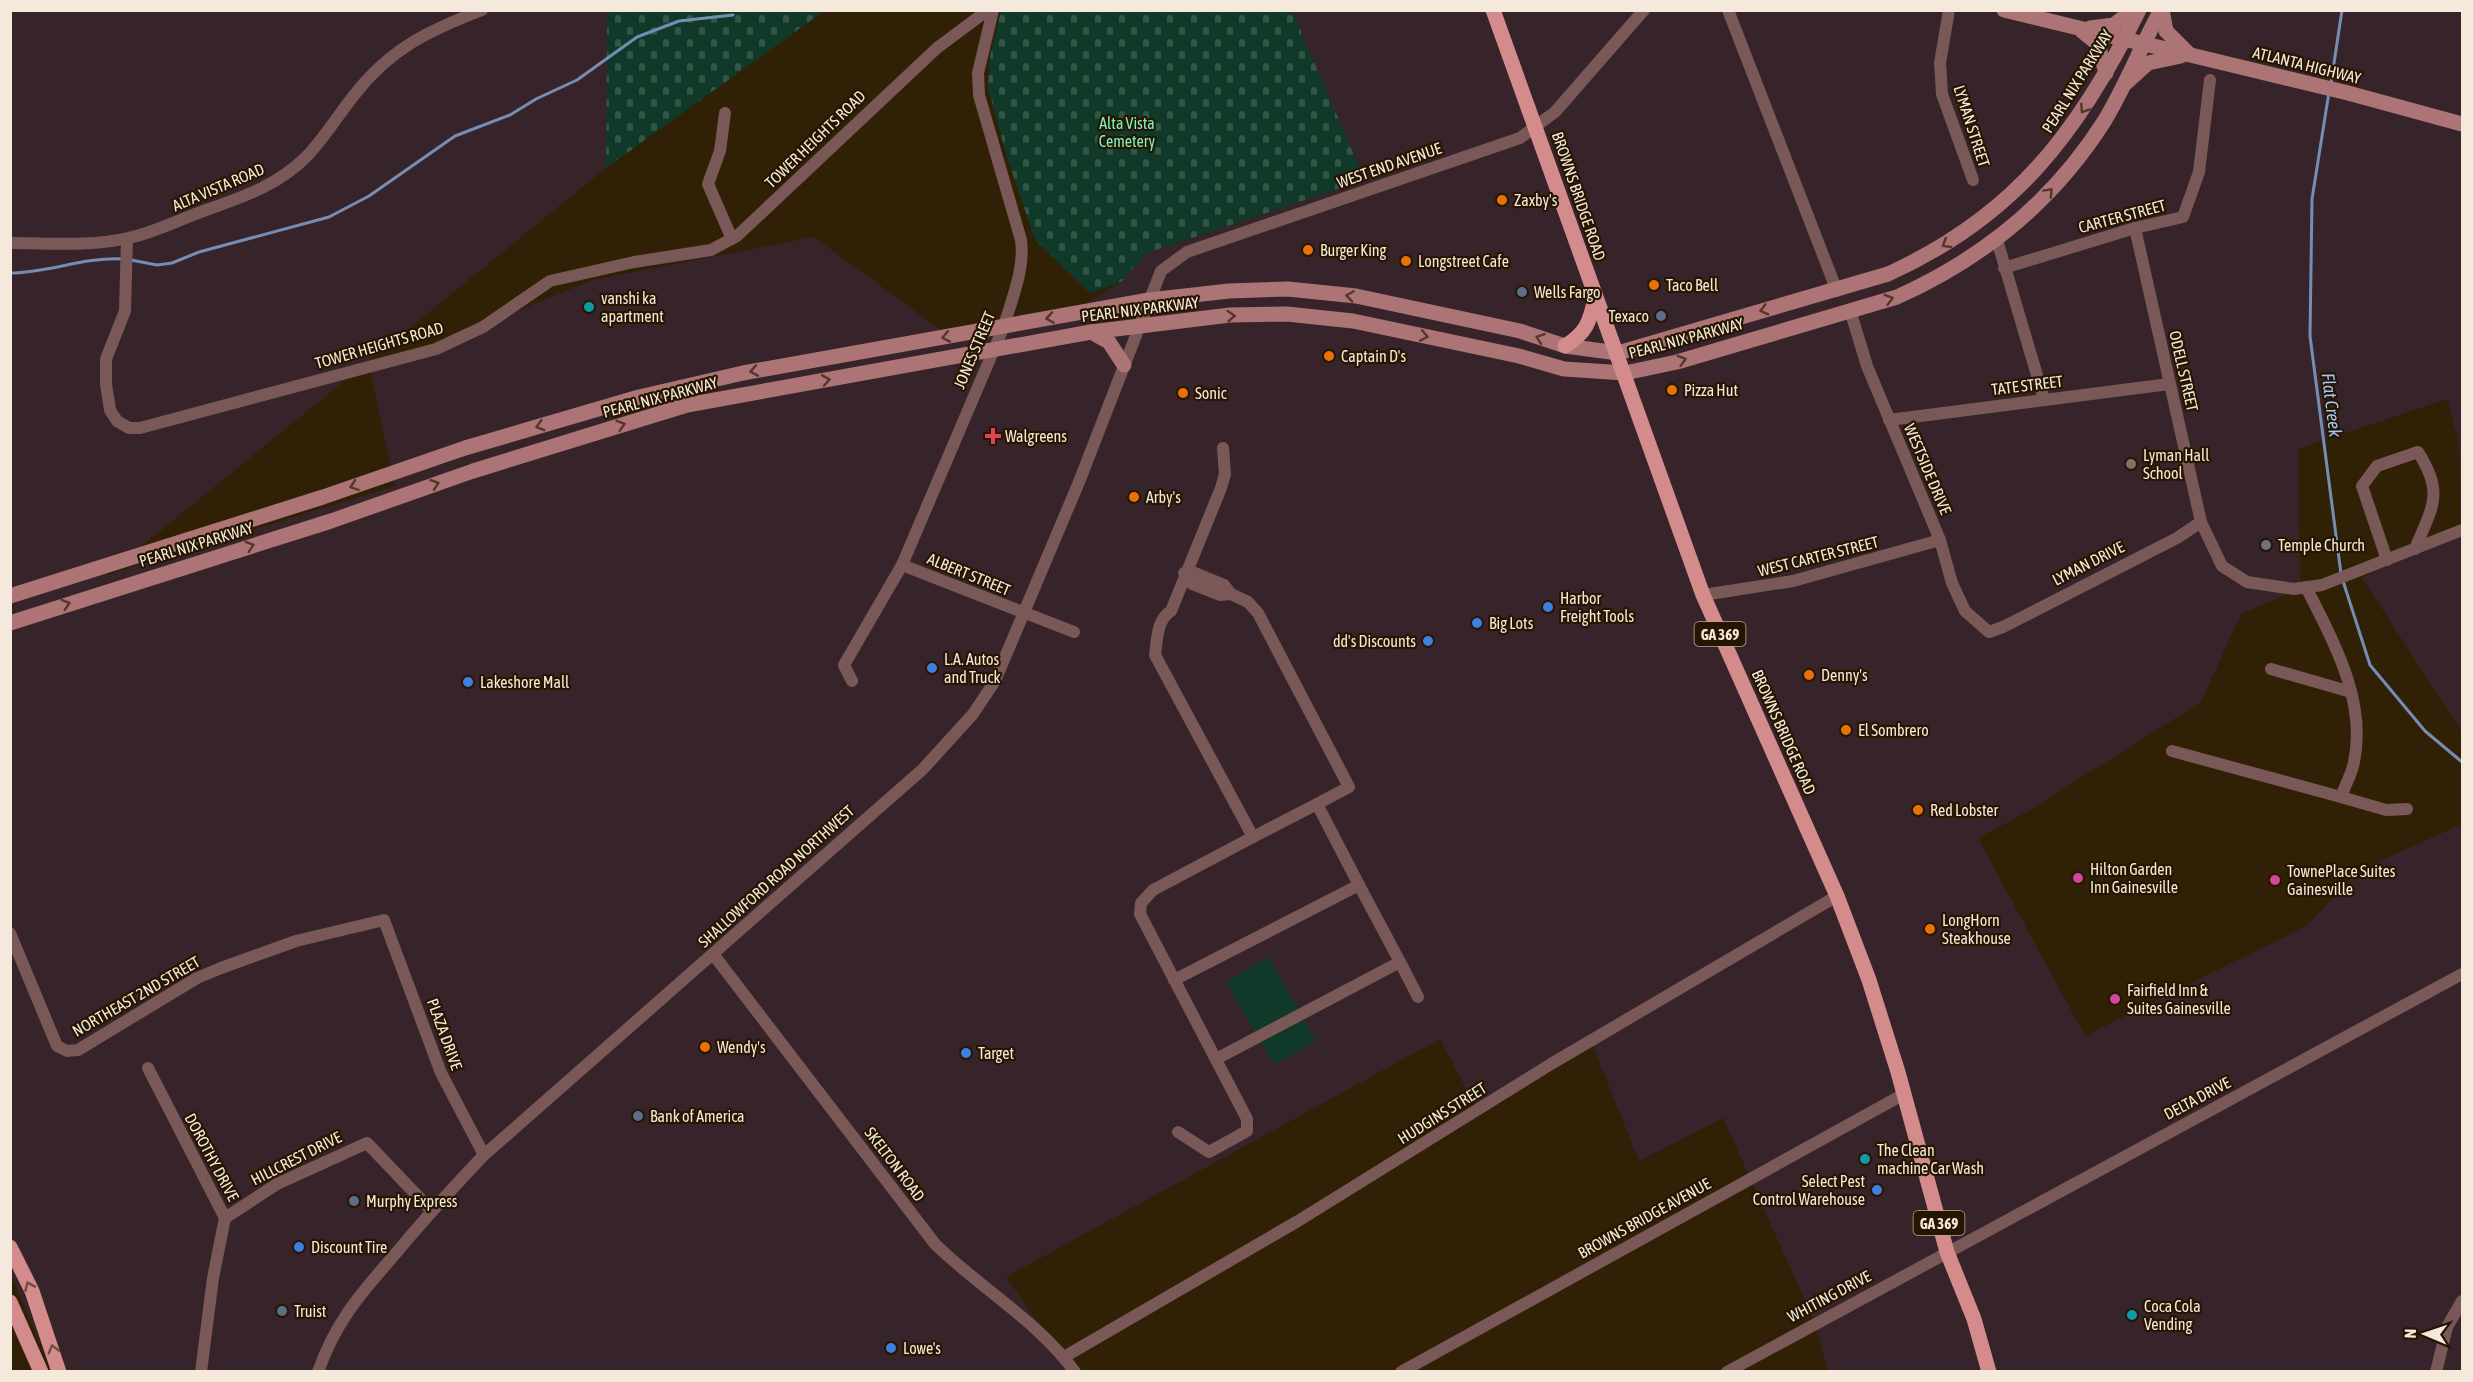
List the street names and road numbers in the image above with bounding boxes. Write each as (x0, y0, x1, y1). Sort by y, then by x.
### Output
street label: PEARL NIX PARKWAY (2038, 25, 2116, 136)
street label: ATLANTA HIGHWAY (2251, 43, 2364, 87)
street label: LYMAN STREET (1950, 83, 1994, 169)
street label: TOWER HEIGHTS ROAD (761, 87, 869, 191)
street label: BROWNS BRIDGE ROAD (1549, 129, 1609, 263)
street label: WEST END AVENUE (1334, 139, 1444, 191)
street label: ALTA VISTA ROAD (169, 160, 267, 214)
street label: CARTER STREET (2076, 196, 2168, 236)
street label: PEARL NIX PARKWAY (1080, 293, 1201, 325)
street label: JONES STREET (950, 309, 998, 391)
street label: PEARL NIX PARKWAY (1627, 314, 1746, 362)
street label: TOWER HEIGHTS ROAD (313, 318, 445, 372)
street label: ODELL STREET (2166, 329, 2202, 413)
street label: TATE STREET (1990, 372, 2064, 398)
street label: PEARL NIX PARKWAY (601, 373, 720, 421)
street label: WESTSIDE DRIVE (1901, 421, 1955, 517)
street label: PEARL NIX PARKWAY (137, 518, 256, 570)
street label: WEST CARTER STREET (1756, 532, 1880, 580)
street label: LYMAN DRIVE (2049, 537, 2127, 589)
street label: ALBERT STREET (925, 549, 1013, 599)
road number: GA 369 (1694, 622, 1746, 646)
street label: BROWNS BRIDGE ROAD (1748, 667, 1820, 797)
street label: SHALLOWFORD ROAD NORTHWEST (695, 801, 857, 951)
street label: NORTHEAST 2ND STREET (69, 952, 203, 1040)
street label: PLAZA DRIVE (424, 996, 466, 1072)
street label: DELTA DRIVE (2161, 1073, 2233, 1123)
street label: HUDGINS STREET (1394, 1079, 1490, 1147)
street label: DOROTHY DRIVE (181, 1110, 243, 1204)
street label: SKELTON ROAD (861, 1124, 929, 1205)
street label: HILLCREST DRIVE (248, 1127, 344, 1189)
street label: BROWNS BRIDGE AVENUE (1575, 1174, 1713, 1262)
road number: GA 369 (1914, 1211, 1964, 1235)
street label: WHITING DRIVE (1784, 1266, 1874, 1326)

